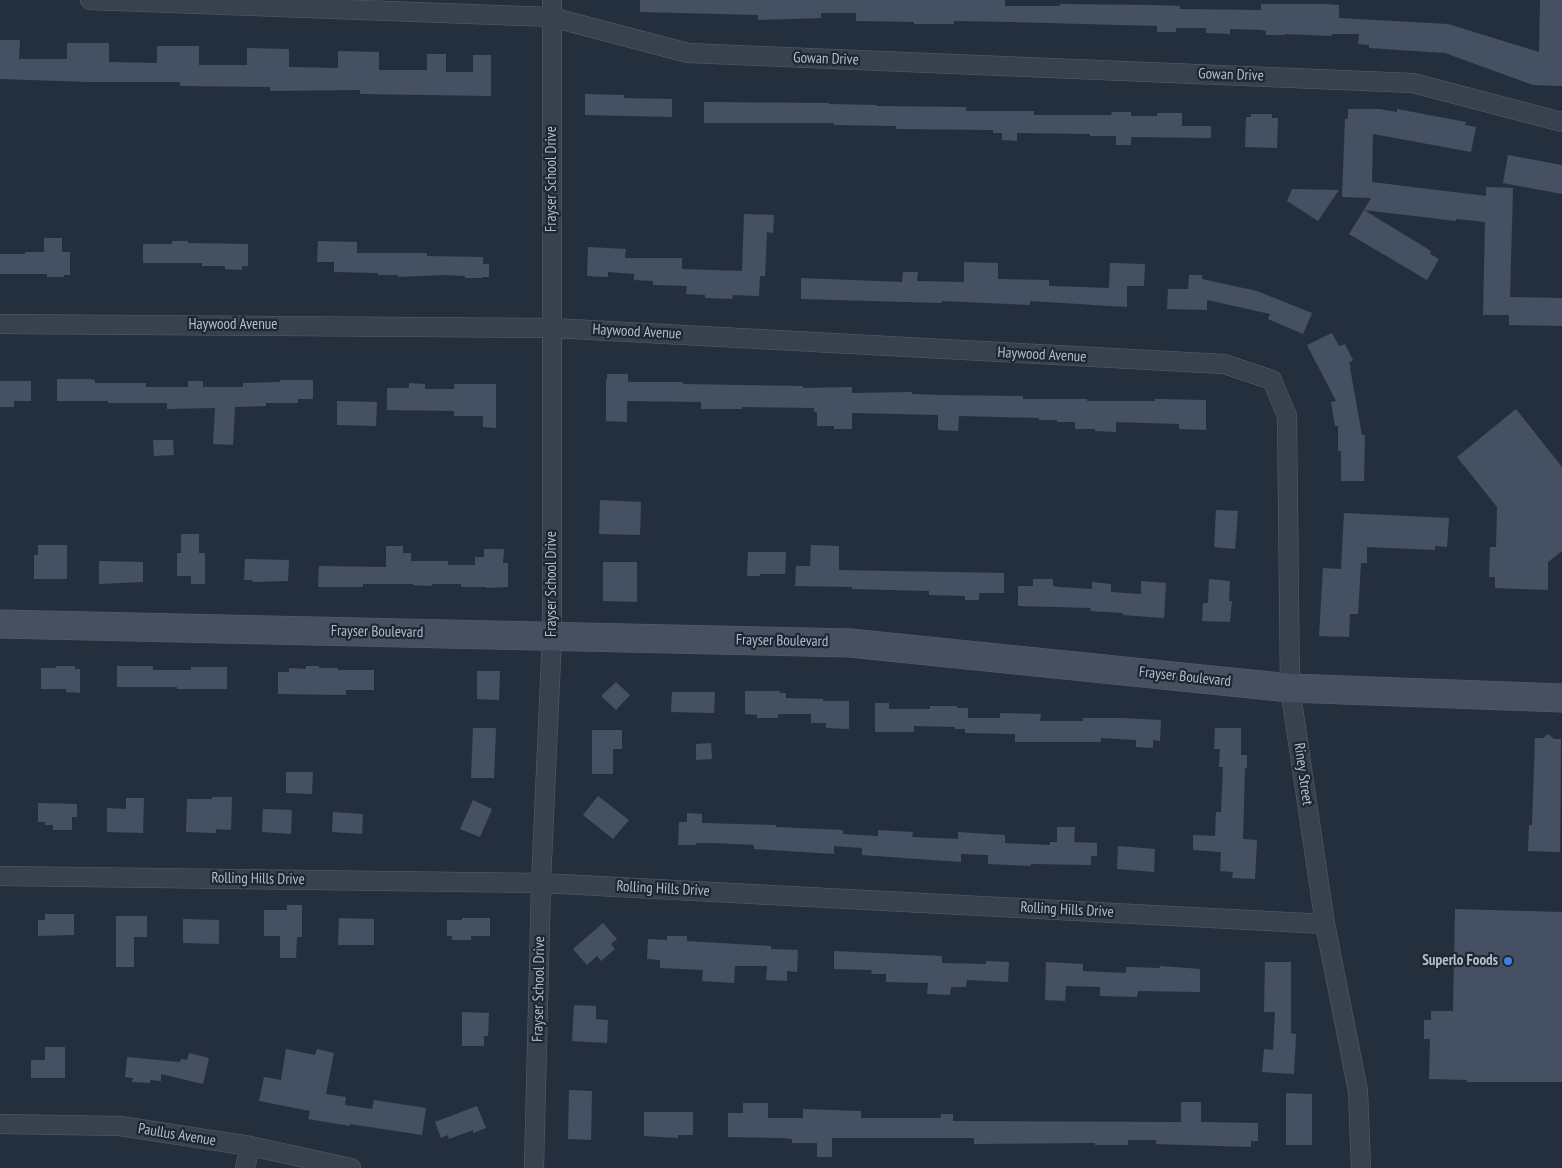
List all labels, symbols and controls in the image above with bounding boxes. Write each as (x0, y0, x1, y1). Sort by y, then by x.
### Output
street label: Gowan Drive (793, 49, 859, 69)
street label: Gowan Drive (1198, 65, 1264, 85)
street label: Frayser School Drive (543, 126, 561, 232)
street label: Haywood Avenue (188, 316, 278, 334)
street label: Haywood Avenue (592, 321, 682, 343)
street label: Haywood Avenue (997, 344, 1087, 366)
street label: Frayser School Drive (543, 531, 561, 637)
street label: Frayser Boulevard (331, 622, 423, 642)
street label: Frayser Boulevard (736, 631, 828, 651)
street label: Frayser Boulevard (1138, 663, 1232, 691)
street label: Riney Street (1290, 742, 1316, 806)
street label: Rolling Hills Drive (211, 869, 305, 889)
street label: Rolling Hills Drive (616, 878, 710, 900)
street label: Rolling Hills Drive (1020, 899, 1114, 921)
street label: Frayser School Drive (529, 936, 549, 1042)
place label: Superlo Foods (1422, 952, 1498, 970)
marker: Superlo Foods (1502, 955, 1514, 967)
street label: Paullus Avenue (137, 1120, 217, 1150)

